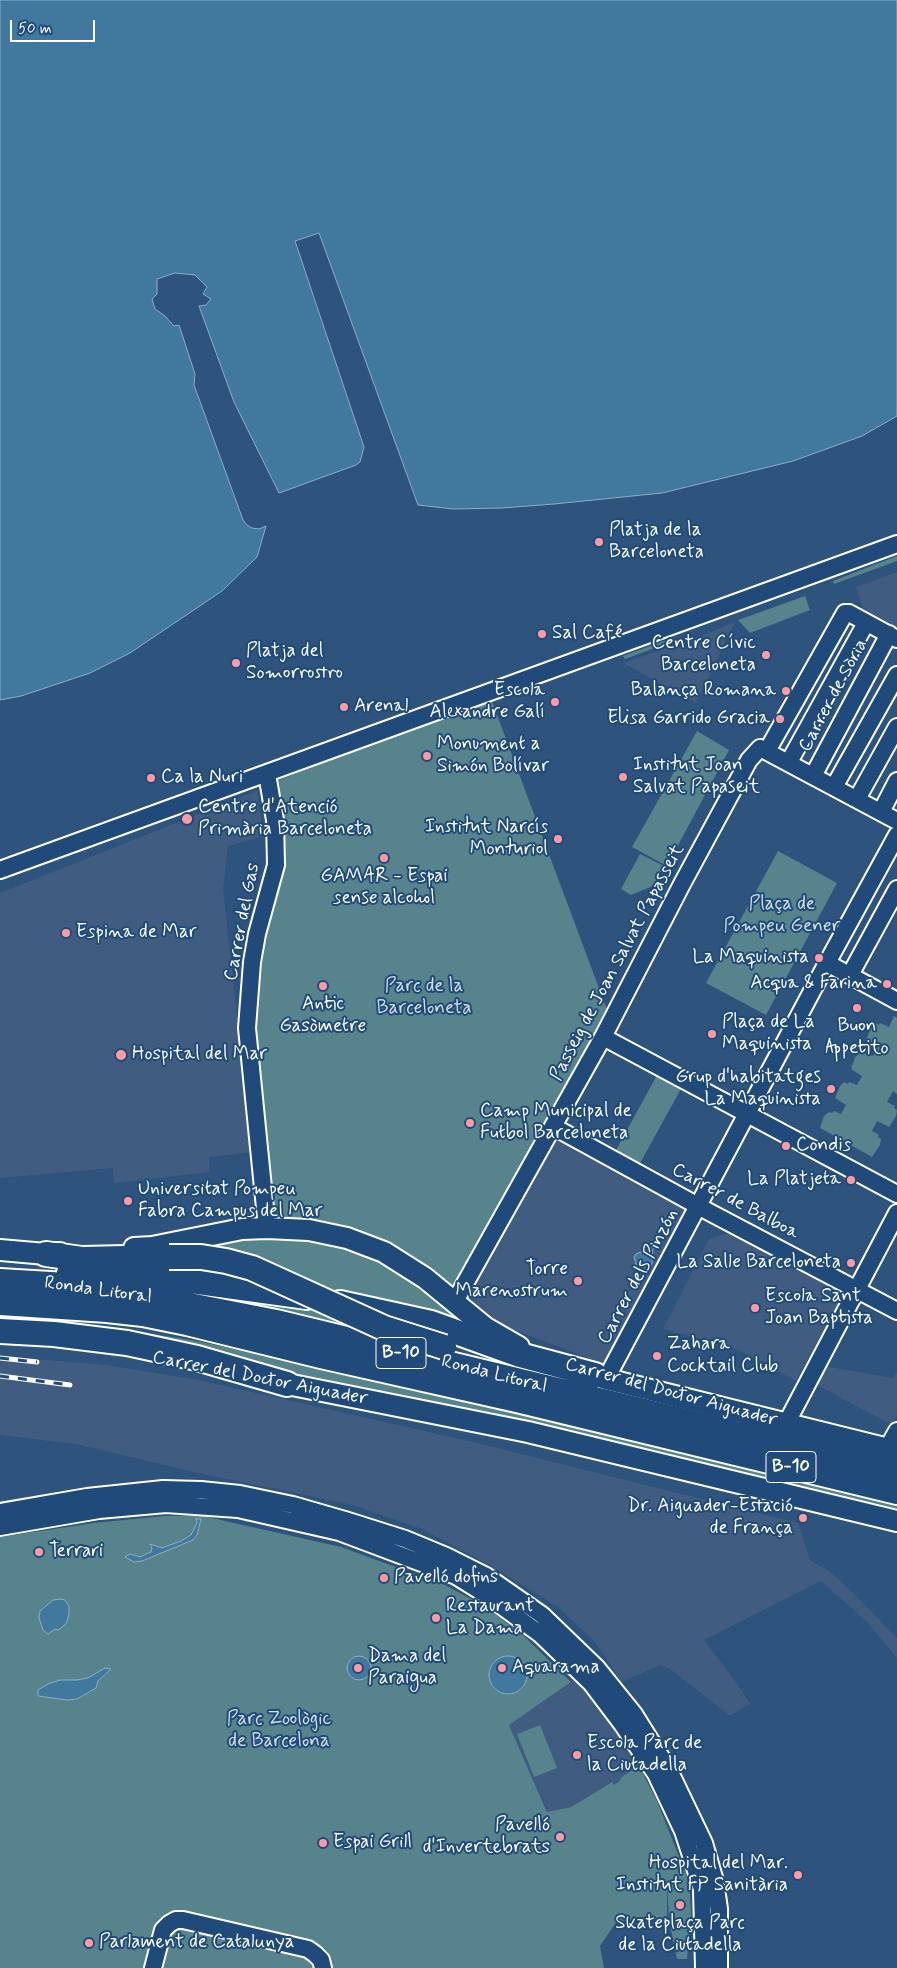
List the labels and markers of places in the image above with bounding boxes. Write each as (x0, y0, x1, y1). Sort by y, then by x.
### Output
place label: Platja de la Barceloneta (609, 520, 704, 564)
marker: Platja de la Barceloneta (593, 536, 605, 548)
place label: Sal Café (552, 623, 622, 645)
marker: Sal Café (536, 628, 548, 640)
place label: Centre Cívic Barceloneta (651, 633, 756, 677)
place label: Platja del Somorrostro (246, 641, 343, 685)
marker: Centre Cívic Barceloneta (760, 649, 772, 661)
marker: Platja del Somorrostro (230, 657, 242, 669)
place label: Escola Alexandre Galí (430, 680, 545, 724)
place label: Balança Romana (631, 680, 776, 702)
marker: Balança Romana (780, 685, 792, 697)
place label: Arenal (354, 696, 408, 718)
marker: Escola Alexandre Galí (549, 696, 561, 708)
marker: Arenal (338, 701, 350, 713)
place label: Elisa Garrido Gracia (607, 708, 770, 730)
marker: Elisa Garrido Gracia (774, 713, 786, 725)
place label: Monument a Simón Bolívar (437, 734, 549, 778)
marker: Monument a Simón Bolívar (421, 750, 433, 762)
place label: Institut Joan Salvat Papaseit (633, 755, 760, 799)
place label: Ca la Nuri (161, 767, 243, 789)
marker: Institut Joan Salvat Papaseit (617, 771, 629, 783)
marker: Ca la Nuri (145, 772, 157, 784)
place label: Centre d'Atenció Primària Barceloneta (198, 797, 372, 841)
marker: Centre d'Atenció Primària Barceloneta (180, 812, 194, 826)
place label: Institut Narcís Monturiol (425, 817, 548, 861)
marker: Institut Narcís Monturiol (552, 833, 564, 845)
marker: GAMAR - Espai sense alcohol (378, 852, 390, 864)
place label: GAMAR - Espai sense alcohol (320, 866, 448, 910)
place label: Espina de Mar (76, 922, 197, 944)
marker: Espina de Mar (60, 927, 72, 939)
place label: La Maquinista (692, 947, 809, 969)
marker: La Maquinista (813, 952, 825, 964)
place label: Acqua & Farina (750, 973, 877, 995)
marker: Acqua & Farina (881, 978, 893, 990)
marker: Antic Gasòmetre (317, 980, 329, 992)
place label: Antic Gasòmetre (280, 994, 366, 1038)
marker: Buon Appetito (851, 1002, 863, 1014)
place label: Plaça de La Maquinista (722, 1012, 815, 1056)
place label: Buon Appetito (825, 1016, 889, 1060)
marker: Plaça de La Maquinista (706, 1028, 718, 1040)
place label: Hospital del Mar (132, 1044, 267, 1066)
marker: Hospital del Mar (114, 1048, 128, 1062)
place label: Grup d'habitatges La Maquinista (676, 1067, 821, 1111)
marker: Grup d'habitatges La Maquinista (825, 1083, 837, 1095)
place label: Camp Municipal de Futbol Barceloneta (480, 1101, 632, 1145)
marker: Camp Municipal de Futbol Barceloneta (464, 1117, 476, 1129)
place label: Condis (796, 1135, 851, 1157)
marker: Condis (780, 1140, 792, 1152)
place label: La Platjeta (747, 1169, 841, 1191)
marker: La Platjeta (845, 1174, 857, 1186)
place label: Universitat Pompeu Fabra Campus del Mar (138, 1179, 322, 1223)
marker: Universitat Pompeu Fabra Campus del Mar (122, 1195, 134, 1207)
place label: La Salle Barceloneta (676, 1252, 841, 1274)
marker: La Salle Barceloneta (845, 1257, 857, 1269)
place label: Torre Marenostrum (455, 1259, 568, 1303)
marker: Torre Marenostrum (572, 1275, 584, 1287)
place label: Escola Sant Joan Baptista (765, 1286, 873, 1330)
marker: Escola Sant Joan Baptista (749, 1302, 761, 1314)
place label: Zahara Cocktail Club (667, 1334, 778, 1378)
marker: Zahara Cocktail Club (651, 1350, 663, 1362)
place label: Dr. Aiguader-Estació de França (627, 1496, 793, 1540)
marker: Dr. Aiguader-Estació de França (797, 1512, 809, 1524)
place label: Terrari (49, 1541, 103, 1563)
marker: Terrari (33, 1546, 45, 1558)
place label: Pavelló dofins (394, 1567, 498, 1589)
marker: Pavelló dofins (378, 1572, 390, 1584)
place label: Restaurant La Dama (446, 1596, 534, 1640)
marker: Restaurant La Dama (430, 1612, 442, 1624)
place label: Dama del Paraigua (368, 1646, 446, 1690)
place label: Aquarama (512, 1657, 600, 1679)
marker: Dama del Paraigua (352, 1662, 364, 1674)
marker: Aquarama (496, 1662, 508, 1674)
place label: Escola Parc de la Ciutadella (587, 1733, 702, 1777)
marker: Escola Parc de la Ciutadella (571, 1749, 583, 1761)
place label: Pavelló d'Invertebrats (423, 1815, 550, 1859)
marker: Pavelló d'Invertebrats (554, 1831, 566, 1843)
place label: Espai Grill (333, 1832, 412, 1854)
marker: Espai Grill (317, 1837, 329, 1849)
place label: Hospital del Mar. Institut FP Sanitària (616, 1853, 788, 1897)
marker: Hospital del Mar. Institut FP Sanitària (792, 1869, 804, 1881)
marker: Skateplaça Parc de la Ciutadella (674, 1899, 686, 1911)
place label: Skateplaça Parc de la Ciutadella (615, 1913, 745, 1957)
place label: Parlament de Catalunya (99, 1932, 295, 1954)
marker: Parlament de Catalunya (83, 1937, 95, 1949)

